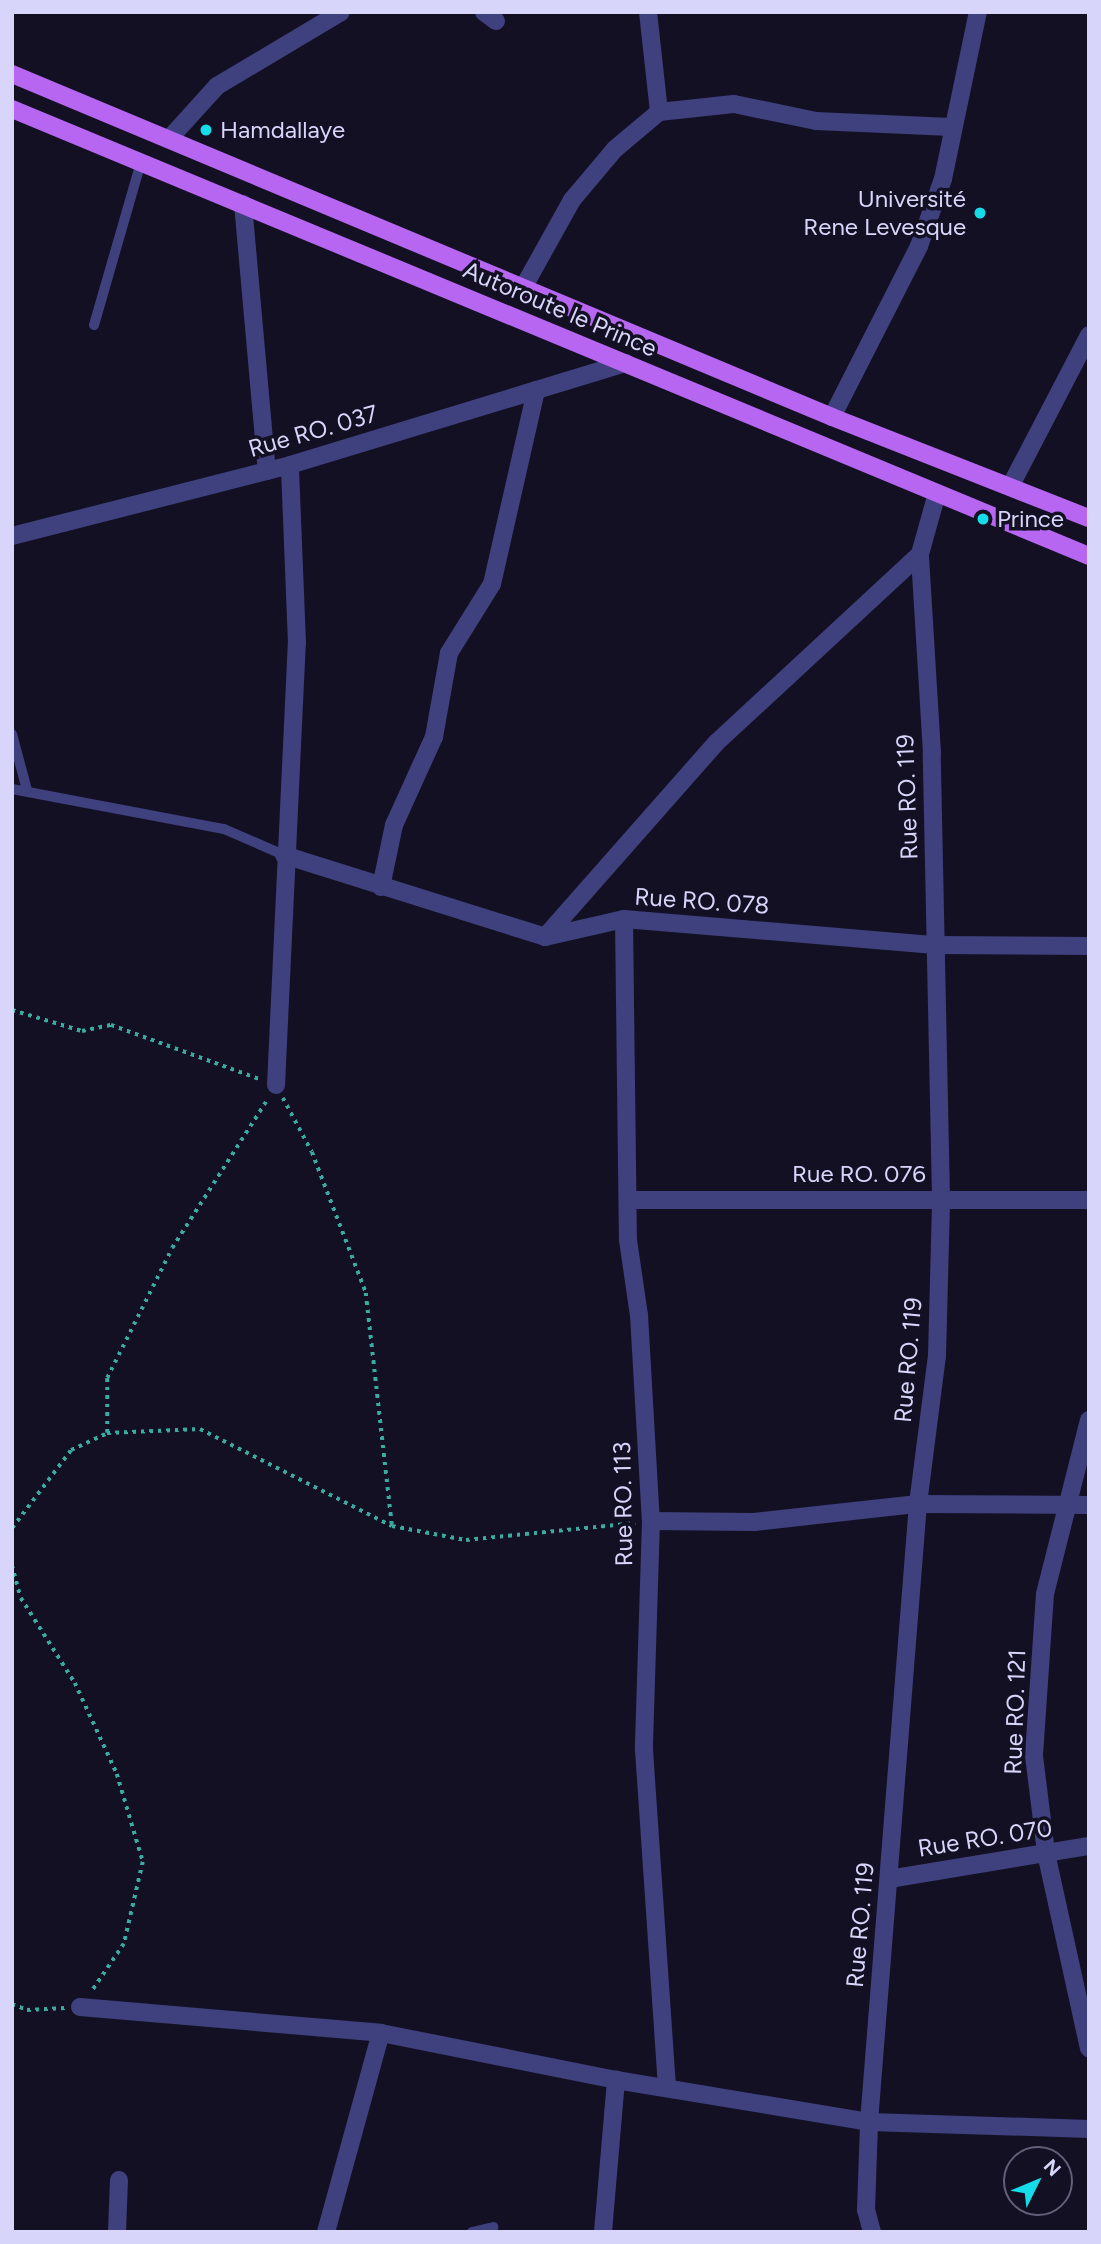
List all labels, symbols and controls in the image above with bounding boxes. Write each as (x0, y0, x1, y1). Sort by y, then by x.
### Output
place label: Hamdallaye (220, 116, 345, 144)
marker: Hamdallaye (198, 122, 214, 138)
place label: Université Rene Levesque (803, 185, 966, 241)
marker: Université Rene Levesque (972, 205, 988, 221)
street label: Autoroute le Prince (459, 255, 661, 363)
street label: Rue RO. 037 (245, 399, 381, 463)
place label: Prince (997, 505, 1064, 533)
marker: Prince (975, 511, 991, 527)
street label: Rue RO. 119 (890, 734, 924, 860)
street label: Rue RO. 078 (634, 882, 770, 920)
street label: Rue RO. 076 (792, 1160, 926, 1188)
street label: Rue RO. 119 (888, 1296, 928, 1424)
street label: Rue RO. 113 (608, 1441, 638, 1567)
street label: Rue RO. 121 (998, 1649, 1032, 1775)
street label: Rue RO. 070 (916, 1813, 1054, 1863)
street label: Rue RO. 119 (840, 1861, 880, 1989)
north arrow (1003, 2146, 1073, 2216)
text: N (1039, 2154, 1066, 2181)

